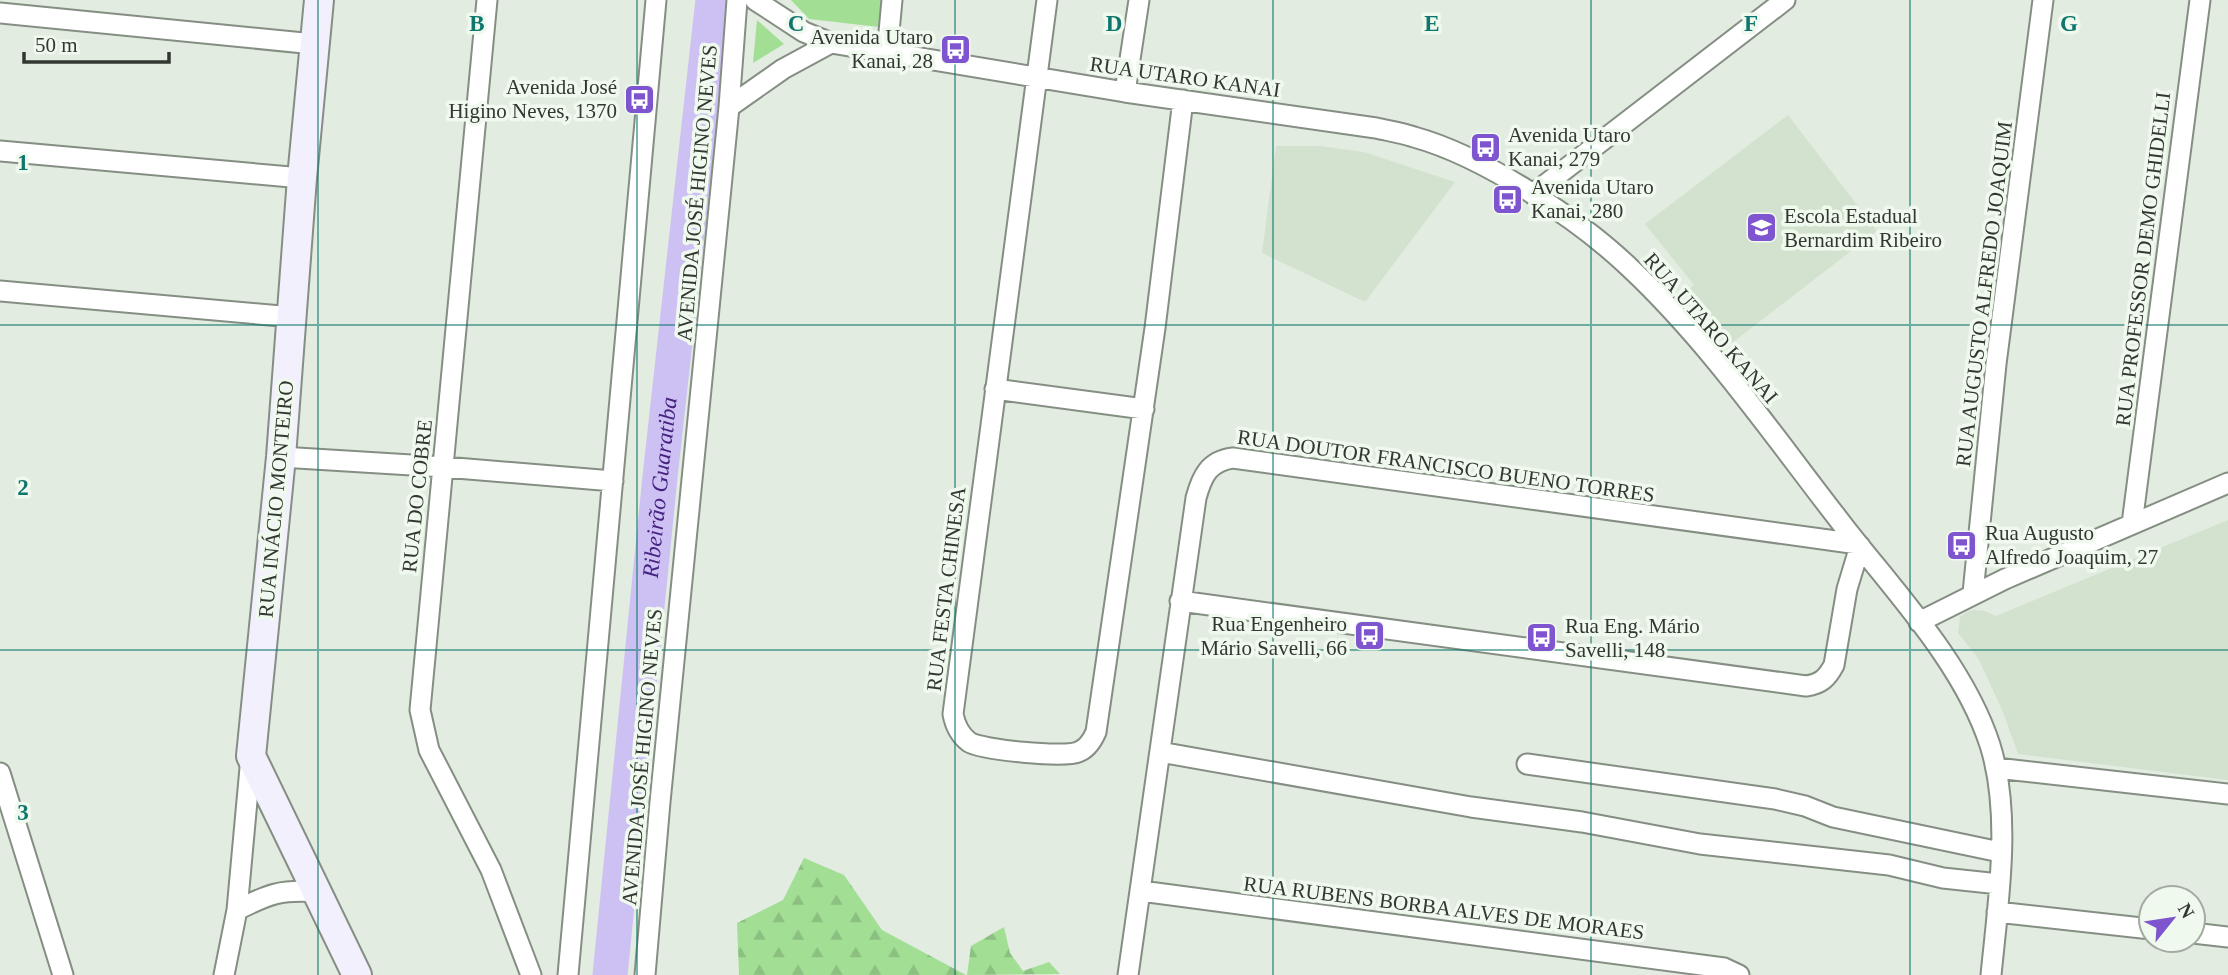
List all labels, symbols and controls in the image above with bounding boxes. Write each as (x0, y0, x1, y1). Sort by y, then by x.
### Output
text: B (469, 11, 485, 36)
text: C (788, 11, 804, 36)
text: D (1106, 11, 1122, 36)
text: E (1424, 11, 1440, 36)
text: F (1744, 11, 1758, 36)
text: G (2060, 11, 2078, 36)
scale bar (24, 21, 170, 65)
place label: Avenida Utaro Kanai, 28 (810, 25, 933, 73)
bus stop icon: Avenida Utaro Kanai, 28 (939, 32, 973, 66)
text: 50 m (35, 33, 78, 57)
street label: AVENIDA JOSÉ HIGINO NEVES (672, 44, 722, 342)
street label: RUA UTARO KANAI (1088, 52, 1282, 102)
place label: Avenida José Higino Neves, 1370 (448, 75, 617, 123)
bus stop icon: Avenida José Higino Neves, 1370 (623, 82, 657, 116)
street label: RUA PROFESSOR DEMO GHIDELLI (2111, 90, 2175, 428)
street label: RUA AUGUSTO ALFREDO JOAQUIM (1951, 120, 2017, 468)
place label: Avenida Utaro Kanai, 279 (1508, 123, 1631, 171)
bus stop icon: Avenida Utaro Kanai, 279 (1468, 130, 1502, 164)
text: 1 (17, 150, 29, 175)
place label: Avenida Utaro Kanai, 280 (1531, 175, 1654, 223)
bus stop icon: Avenida Utaro Kanai, 280 (1491, 182, 1525, 216)
place label: Escola Estadual Bernardim Ribeiro (1784, 204, 1942, 252)
school or university icon: Escola Estadual Bernardim Ribeiro (1744, 211, 1778, 245)
street label: RUA UTARO KANAI (1639, 248, 1783, 408)
street label: RUA INÁCIO MONTEIRO (254, 379, 298, 619)
water label: Ribeirão Guaratiba (637, 396, 681, 580)
street label: RUA DO COBRE (397, 418, 437, 574)
street label: RUA DOUTOR FRANCISCO BUENO TORRES (1236, 425, 1656, 507)
text: 2 (17, 475, 29, 500)
street label: RUA FESTA CHINESA (922, 484, 971, 693)
place label: Rua Augusto Alfredo Joaquim, 27 (1985, 521, 2158, 569)
bus stop icon: Rua Augusto Alfredo Joaquim, 27 (1945, 528, 1979, 562)
street label: AVENIDA JOSÉ HIGINO NEVES (617, 608, 667, 906)
place label: Rua Engenheiro Mário Savelli, 66 (1201, 612, 1347, 660)
place label: Rua Eng. Mário Savelli, 148 (1565, 614, 1700, 662)
bus stop icon: Rua Engenheiro Mário Savelli, 66 (1353, 619, 1387, 653)
bus stop icon: Rua Eng. Mário Savelli, 148 (1525, 621, 1559, 655)
text: 3 (17, 800, 29, 825)
street label: RUA RUBENS BORBA ALVES DE MORAES (1242, 871, 1646, 945)
north arrow (2137, 884, 2207, 954)
text: N (2174, 900, 2199, 922)

